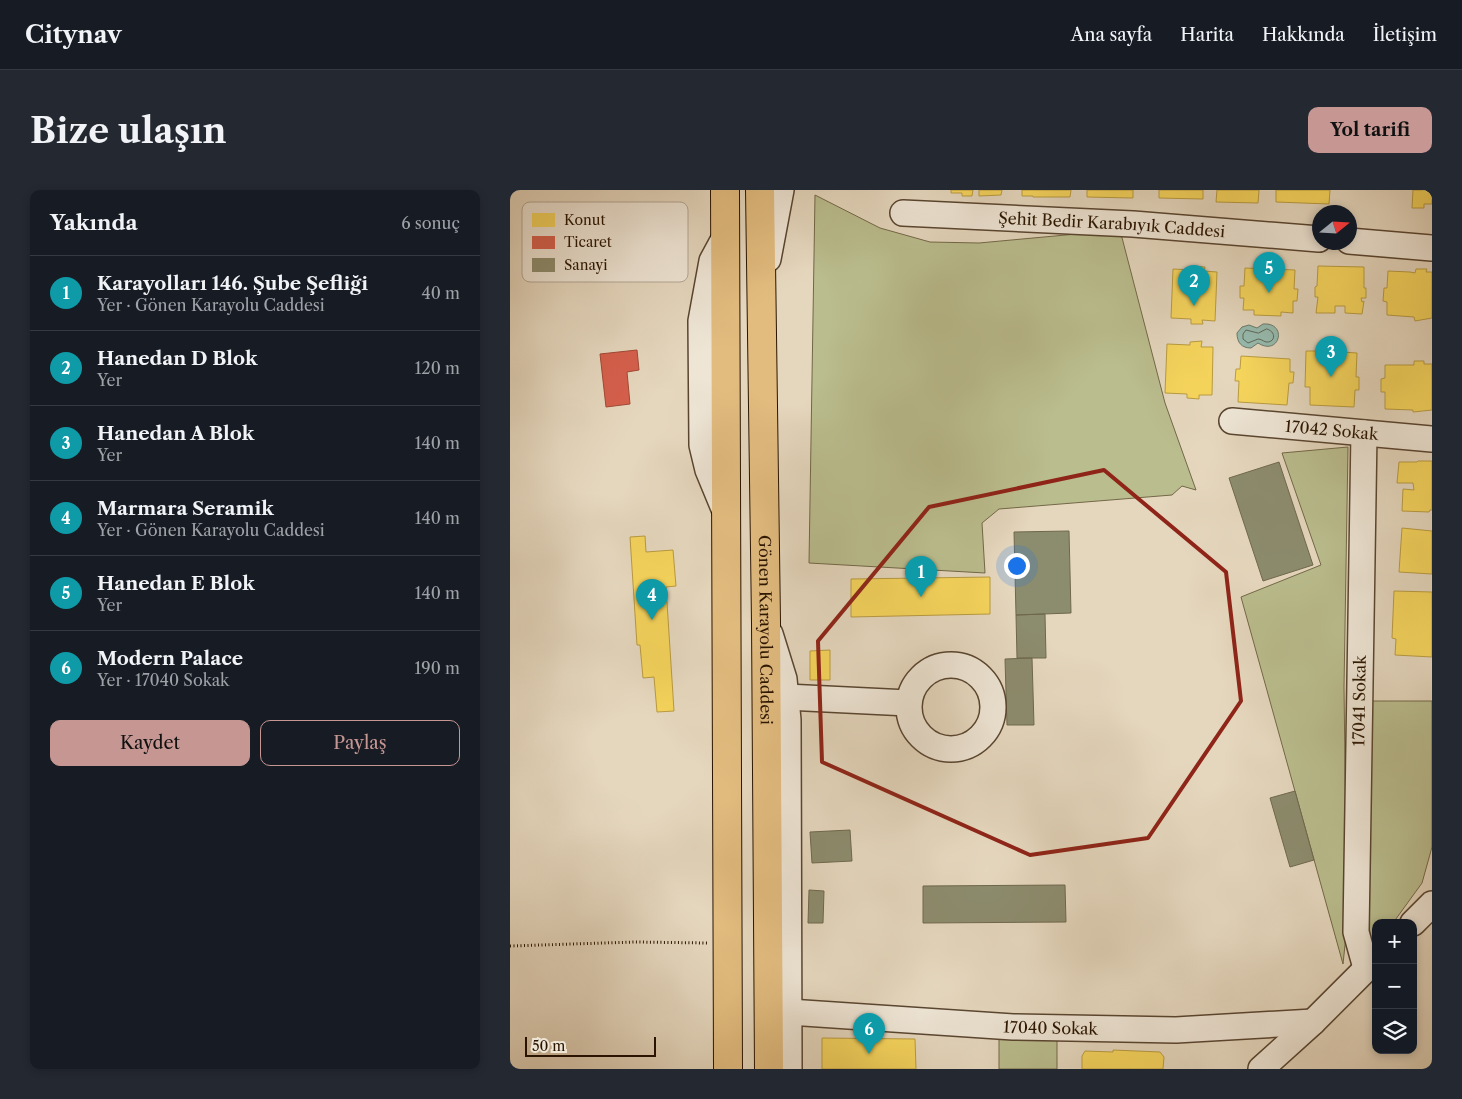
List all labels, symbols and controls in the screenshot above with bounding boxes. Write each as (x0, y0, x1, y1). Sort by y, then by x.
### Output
text: Citynav (25, 20, 122, 49)
text: Ana sayfa (1071, 24, 1152, 46)
text: Harita (1180, 24, 1234, 46)
text: Hakkında (1262, 24, 1345, 46)
text: İletişim (1373, 24, 1437, 46)
button: Yol tarifi (1308, 107, 1432, 153)
text: Bize ulaşın (30, 109, 227, 152)
legend (522, 202, 688, 282)
north arrow (1312, 205, 1357, 250)
street label: Şehit Bedir Karabıyık Caddesi (998, 208, 1226, 241)
text: Yakında (50, 210, 138, 235)
text: Konut (564, 211, 605, 229)
text: 6 sonuç (401, 213, 460, 233)
text: Ticaret (564, 233, 612, 251)
pin: 5 (1253, 252, 1285, 293)
text: Sanayi (564, 256, 608, 274)
pin: 2 (1178, 265, 1210, 306)
text: Karayolları 146. Şube Şefliği (97, 272, 368, 295)
text: 1 (62, 283, 70, 303)
text: 40 m (421, 283, 460, 303)
text: Yer · Gönen Karayolu Caddesi (97, 295, 325, 315)
pin: 3 (1315, 336, 1347, 377)
text: Hanedan D Blok (97, 347, 258, 370)
text: 2 (61, 358, 71, 378)
text: 120 m (415, 358, 460, 378)
text: Yer (97, 370, 122, 390)
street label: 17042 Sokak (1284, 416, 1380, 444)
text: Hanedan A Blok (97, 422, 254, 445)
text: 3 (61, 433, 71, 453)
text: 140 m (415, 433, 460, 453)
text: Yer (97, 445, 122, 465)
text: Marmara Seramik (97, 497, 274, 520)
text: 4 (61, 508, 71, 528)
text: 140 m (415, 508, 460, 528)
text: Yer · Gönen Karayolu Caddesi (97, 520, 325, 540)
street label: Gönen Karayolu Caddesi (755, 535, 777, 725)
your location (1004, 553, 1030, 579)
pin: 1 (905, 556, 937, 597)
text: Hanedan E Blok (97, 572, 255, 595)
pin: 4 (636, 579, 668, 620)
text: 5 (62, 583, 70, 603)
text: 140 m (415, 583, 460, 603)
text: Yer (97, 595, 122, 615)
text: Modern Palace (97, 647, 243, 670)
street label: 17041 Sokak (1348, 655, 1370, 747)
text: 6 (61, 658, 71, 678)
text: 190 m (415, 658, 460, 678)
text: Yer · 17040 Sokak (97, 670, 229, 690)
button: Kaydet (50, 720, 250, 766)
button: Paylaş (260, 720, 460, 766)
map controls (1372, 919, 1417, 1054)
button: + (1372, 919, 1417, 964)
button: − (1372, 964, 1417, 1009)
button: layers (1372, 1009, 1417, 1054)
pin: 6 (853, 1013, 885, 1054)
street label: 17040 Sokak (1003, 1016, 1099, 1039)
scale bar (525, 1034, 656, 1057)
text: 50 m (532, 1037, 565, 1055)

